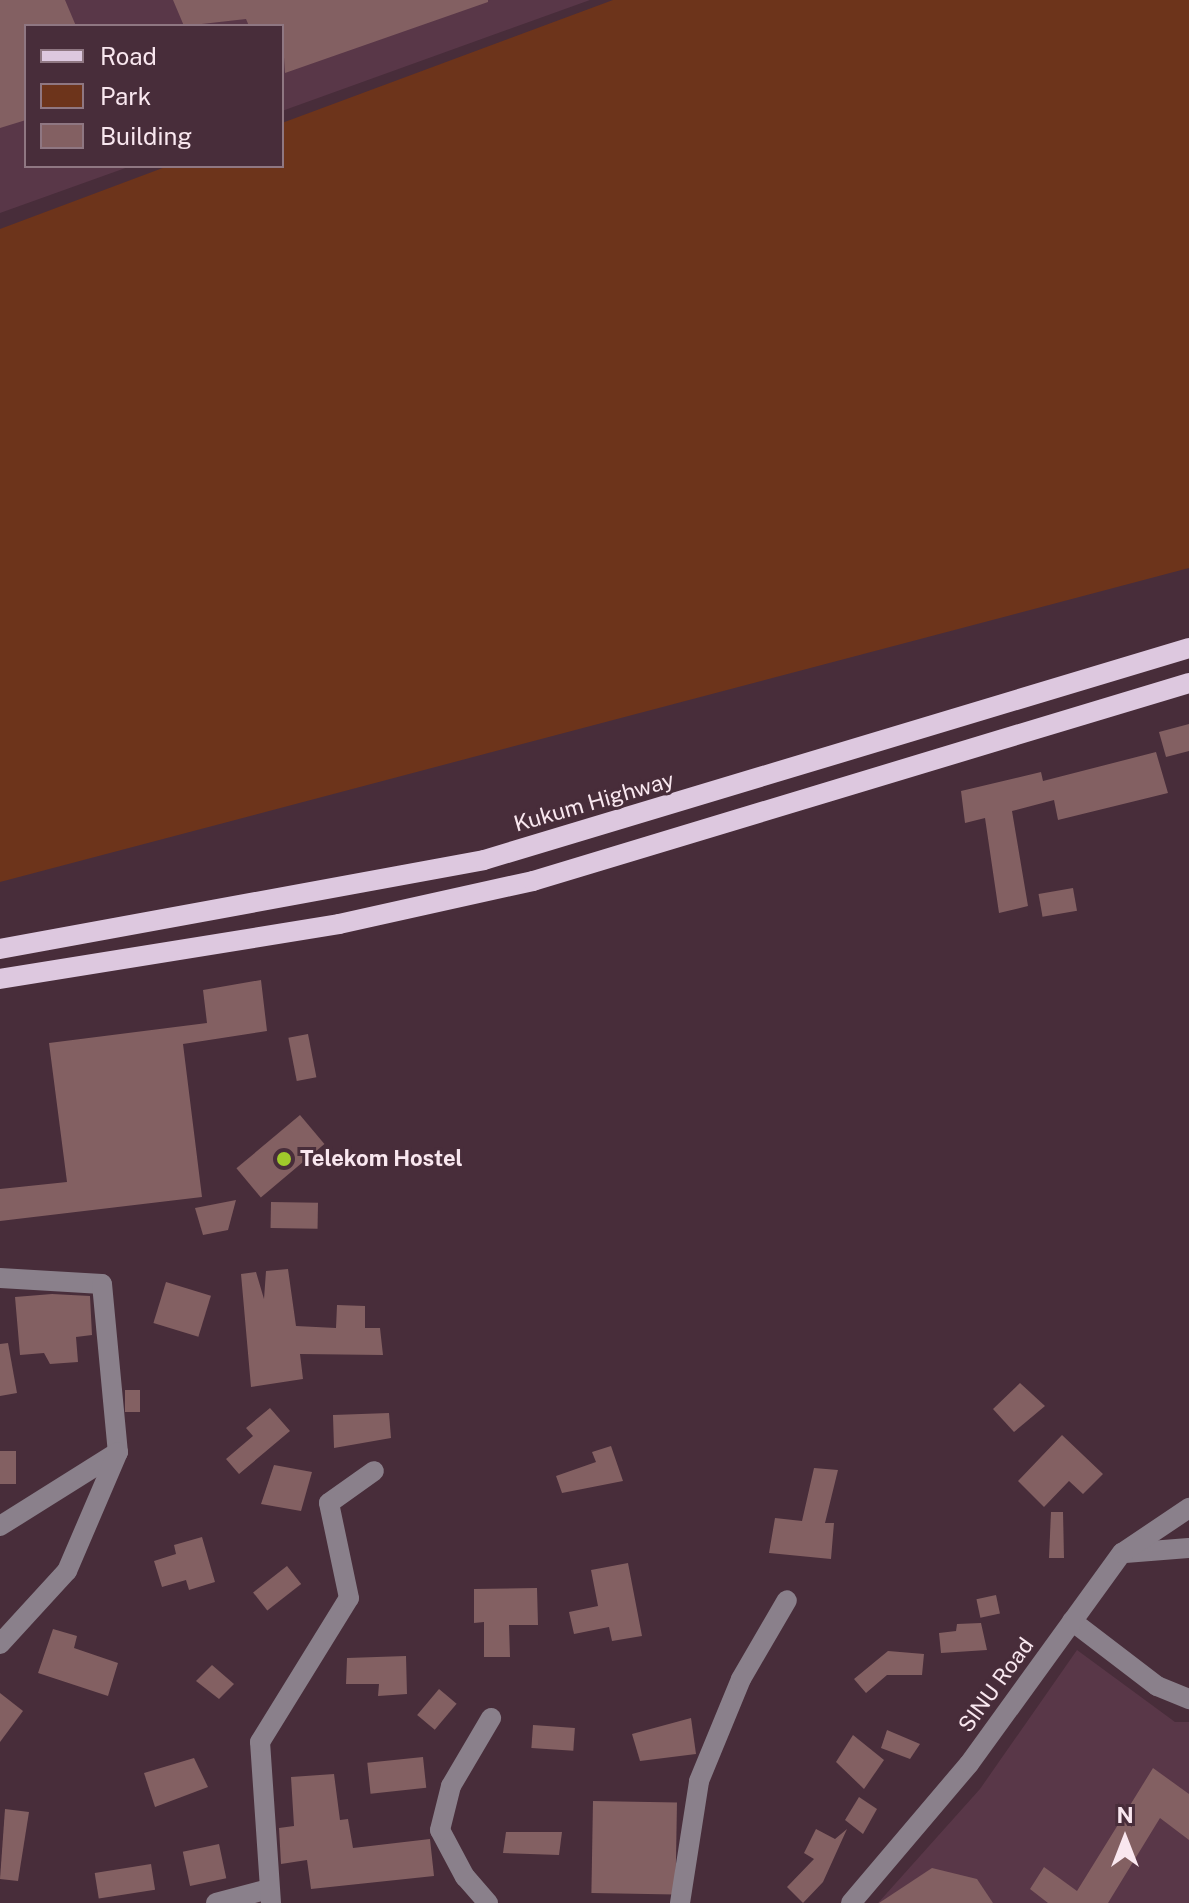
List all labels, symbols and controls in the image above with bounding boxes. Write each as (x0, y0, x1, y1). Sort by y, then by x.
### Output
legend (24, 24, 284, 168)
text: Road (100, 42, 157, 70)
text: Park (100, 82, 151, 110)
text: Building (100, 122, 192, 150)
street label: Kukum Highway (511, 767, 677, 837)
place label: Telekom Hostel (300, 1146, 463, 1172)
marker: Telekom Hostel (275, 1150, 293, 1168)
street label: SINU Road (953, 1633, 1039, 1737)
north arrow (1085, 1799, 1165, 1879)
text: N (1116, 1802, 1134, 1828)

